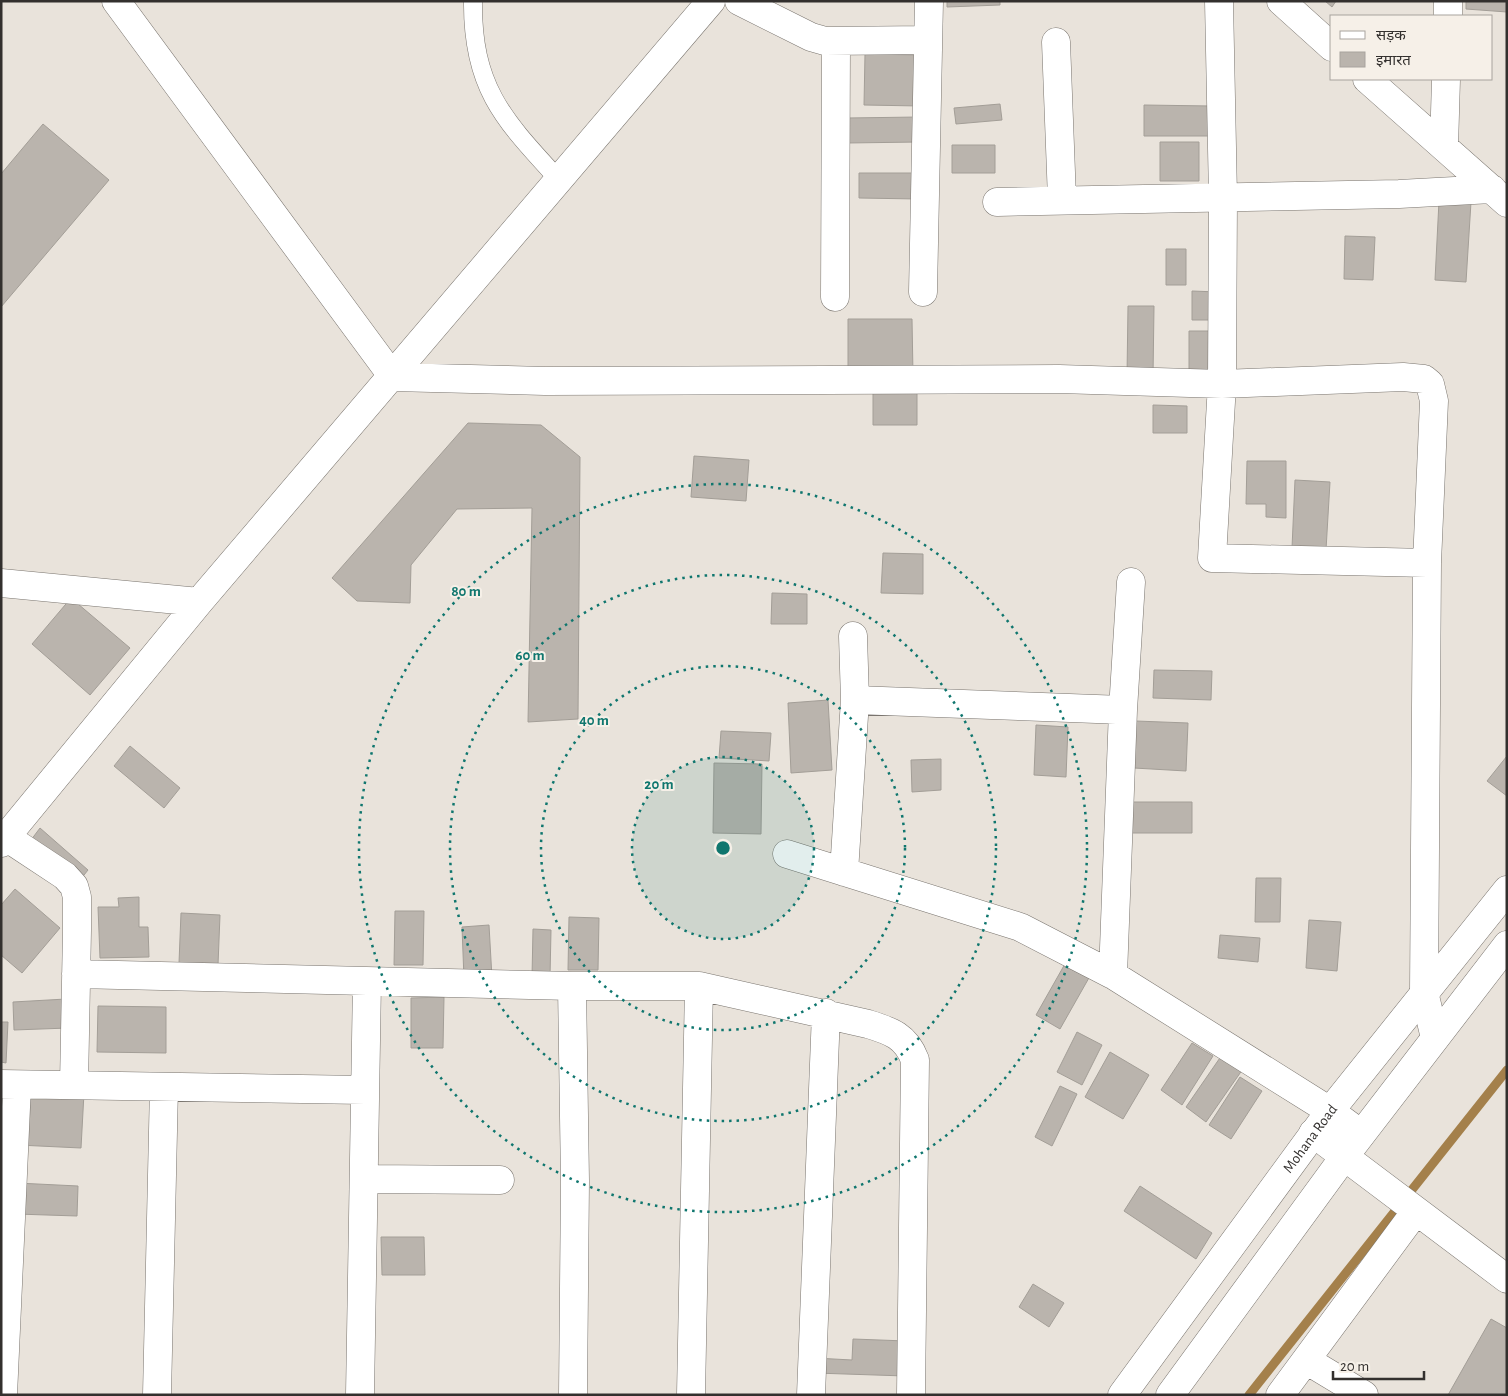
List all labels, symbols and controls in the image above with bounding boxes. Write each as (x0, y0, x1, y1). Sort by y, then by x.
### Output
legend (1330, 15, 1493, 80)
text: सड़क (1376, 28, 1406, 43)
text: इमारत (1376, 53, 1411, 68)
text: 80 m (451, 584, 481, 599)
text: 60 m (515, 648, 545, 663)
text: 40 m (579, 713, 609, 728)
text: 20 m (644, 777, 674, 792)
centre of rings (714, 839, 732, 857)
street label: Mohana Road (1280, 1102, 1340, 1176)
scale bar (1333, 1348, 1424, 1380)
text: 20 m (1340, 1359, 1369, 1374)

